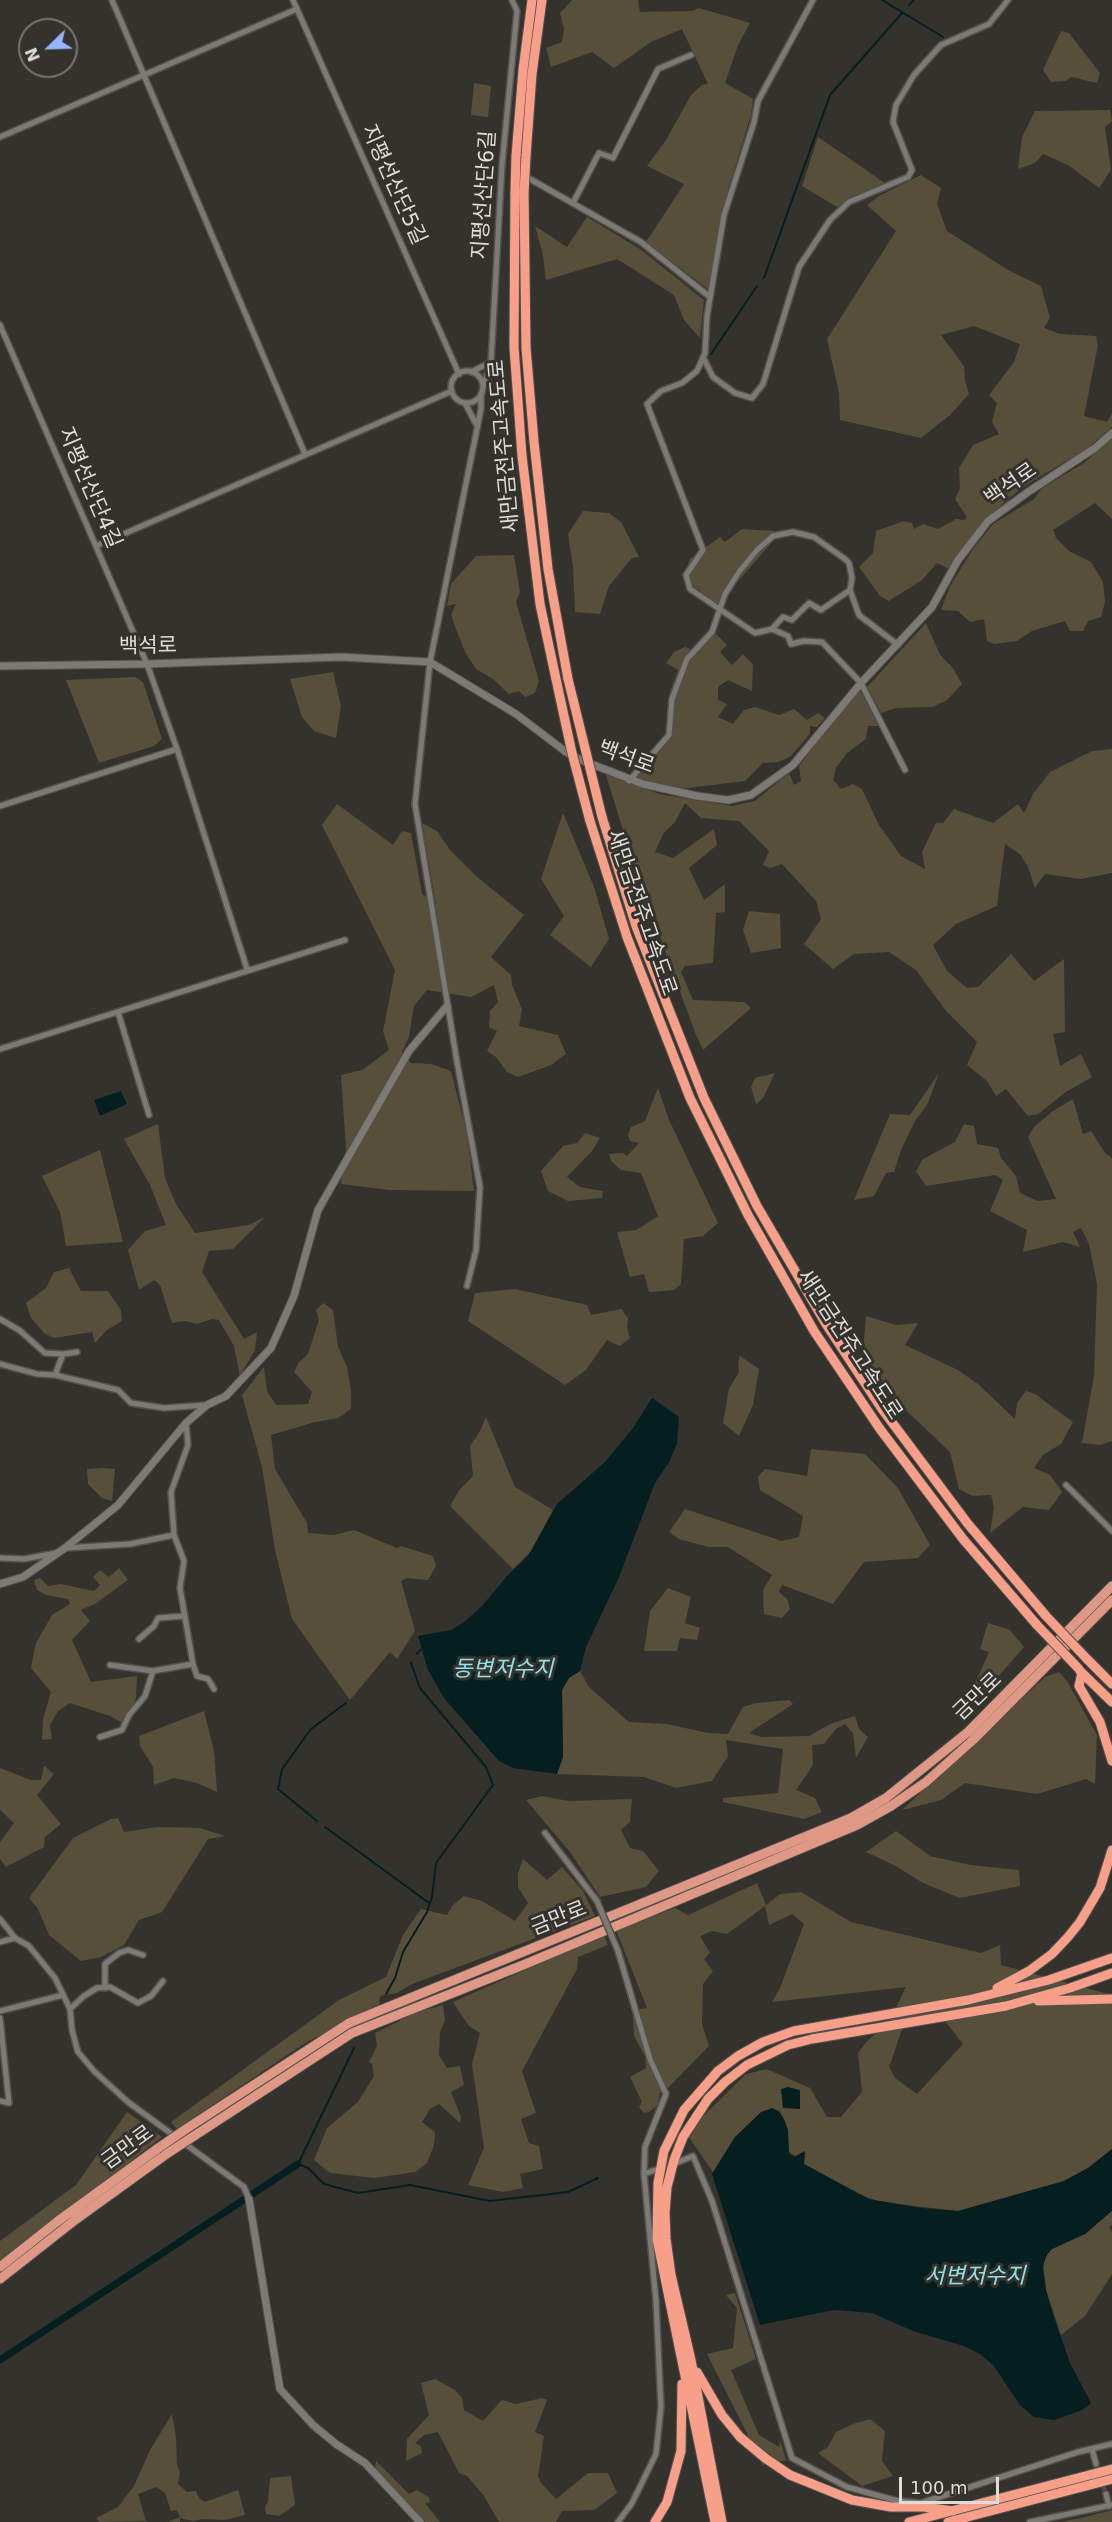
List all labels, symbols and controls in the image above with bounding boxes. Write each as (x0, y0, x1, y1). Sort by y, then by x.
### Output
north arrow (18, 18, 78, 78)
text: N (21, 45, 44, 64)
street label: 지평선산단5길 (355, 121, 431, 249)
street label: 지평선산단6길 (468, 130, 502, 260)
street label: 새만금전주고속도로 (485, 358, 525, 534)
street label: 지평선산단4길 (52, 424, 126, 552)
street label: 백석로 (980, 458, 1042, 512)
street label: 백석로 (119, 634, 177, 660)
street label: 백석로 (594, 736, 658, 780)
street label: 새만금전주고속도로 (601, 827, 681, 999)
street label: 새만금전주고속도로 (791, 1265, 907, 1425)
water label: 동변저수지 (452, 1657, 554, 1683)
street label: 금만로 (948, 1668, 1008, 1726)
street label: 금만로 (527, 1896, 591, 1942)
street label: 금만로 (97, 2121, 159, 2175)
water label: 서변저수지 (924, 2264, 1026, 2290)
scale bar (902, 2465, 1002, 2503)
text: 100 m (910, 2477, 968, 2498)

